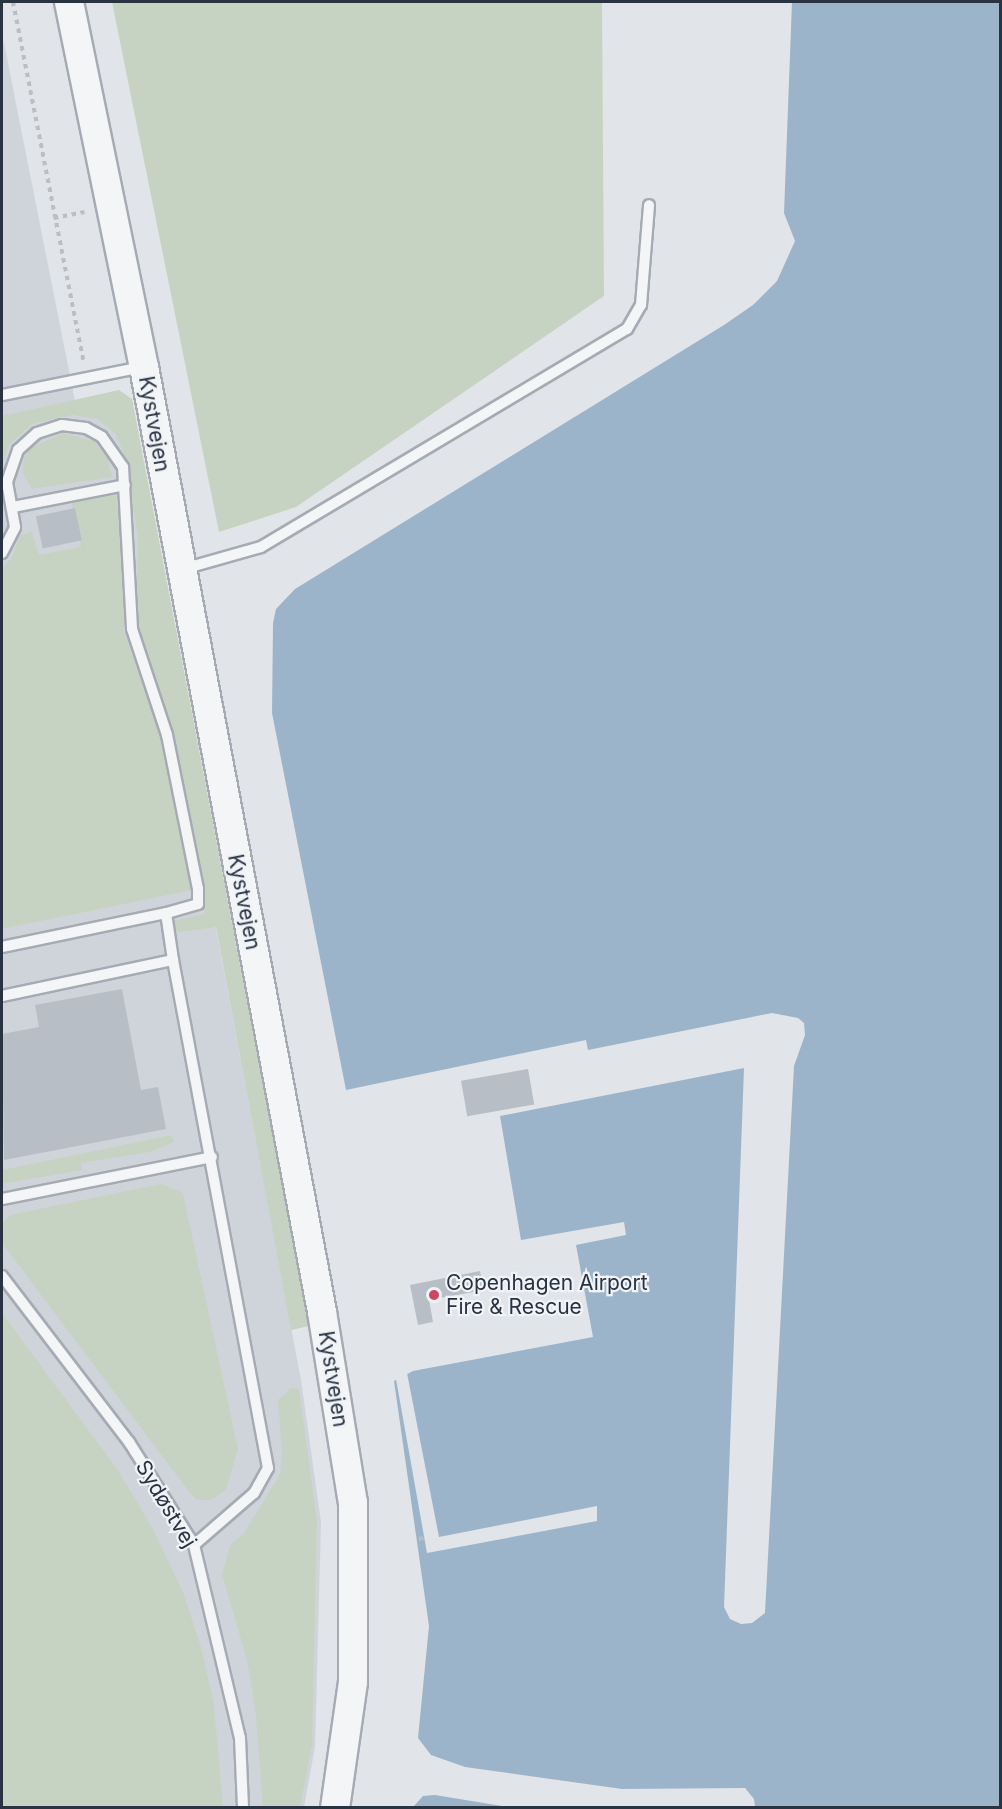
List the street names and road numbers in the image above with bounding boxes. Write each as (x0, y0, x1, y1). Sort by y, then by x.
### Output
street label: Kystvejen (133, 374, 175, 474)
street label: Kystvejen (222, 852, 266, 952)
street label: Kystvejen (313, 1329, 353, 1429)
street label: Sydøstvej (130, 1456, 202, 1552)

